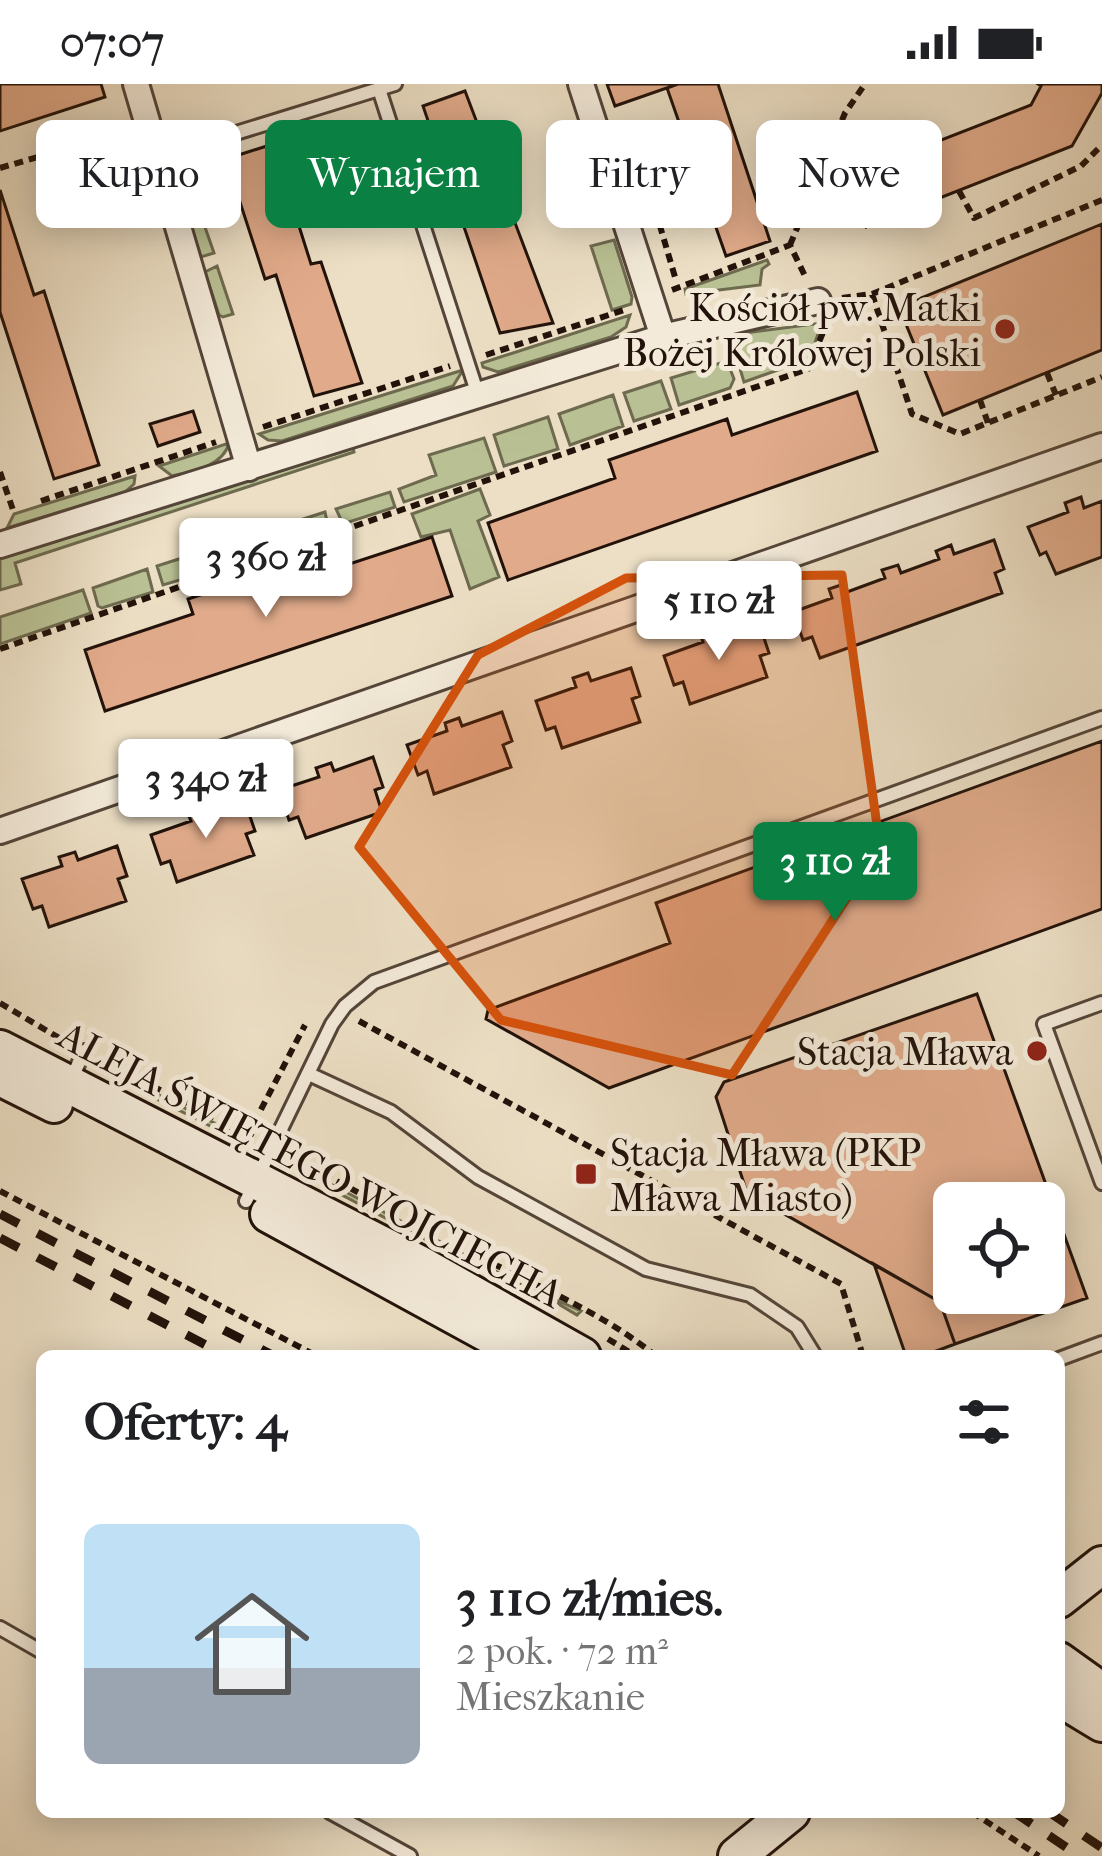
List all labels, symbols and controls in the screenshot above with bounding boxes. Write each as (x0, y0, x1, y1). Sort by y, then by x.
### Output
text: 07:07 (60, 16, 164, 69)
chip: Kupno (36, 120, 241, 228)
chip: Wynajem (265, 120, 522, 228)
chip: Filtry (546, 120, 732, 228)
chip: Nowe (756, 120, 942, 228)
place label: Kościół pw. Matki Bożej Królowej Polski (623, 285, 981, 376)
marker: Kościół pw. Matki Bożej Królowej Polski (992, 316, 1018, 342)
pin: 3 360 zł (142, 518, 390, 620)
text: 3 360 zł (206, 534, 326, 580)
pin: 5 110 zł (595, 561, 843, 663)
text: 5 110 zł (664, 577, 774, 623)
pin: 3 340 zł (82, 739, 330, 841)
text: 3 340 zł (145, 755, 267, 801)
pin: 3 110 zł (711, 822, 959, 924)
text: 3 110 zł (780, 838, 890, 884)
street label: ALEJA ŚWIĘTEGO WOJCIECHA (49, 1010, 572, 1318)
place label: Stacja Mława (797, 1029, 1014, 1075)
marker: Stacja Mława (1024, 1038, 1050, 1064)
place label: Stacja Mława (PKP Mława Miasto) (610, 1130, 921, 1221)
marker: Stacja Mława (PKP Mława Miasto) (573, 1161, 599, 1187)
map controls (933, 1182, 1065, 1314)
button: locate (933, 1182, 1065, 1314)
icon: filters (951, 1389, 1017, 1455)
text: Oferty: 4 (84, 1392, 286, 1452)
text: 3 110 zł/mies. (456, 1568, 723, 1628)
icon: home (180, 1572, 324, 1716)
text: 2 pok. · 72 m² (456, 1628, 668, 1674)
text: Mieszkanie (456, 1674, 645, 1720)

